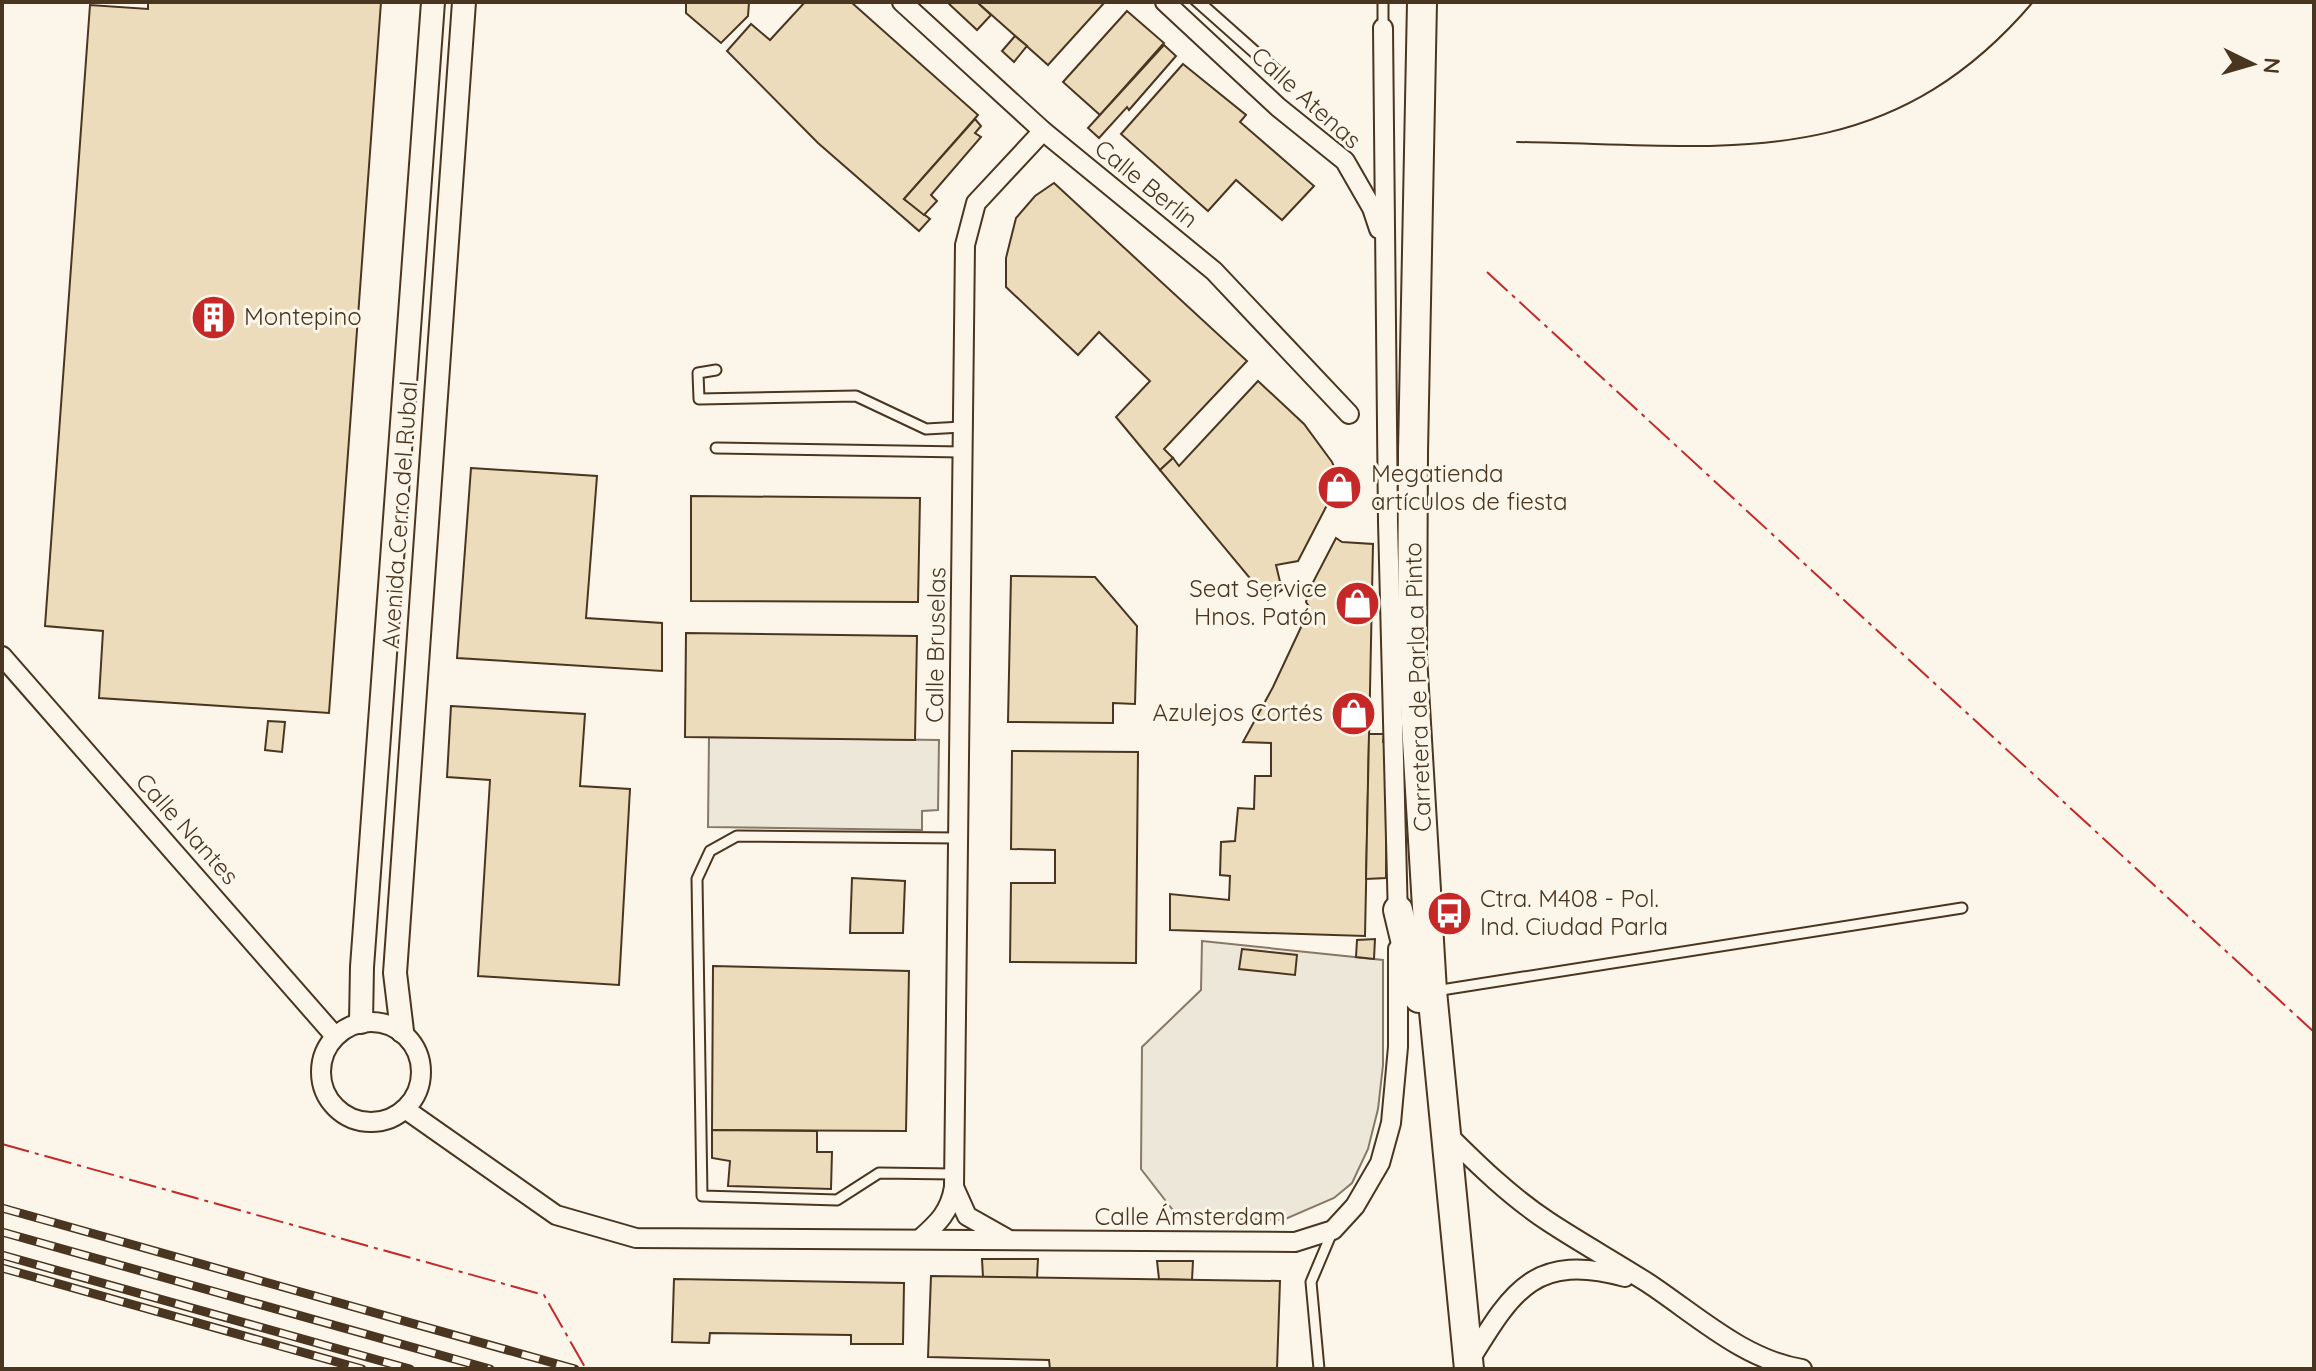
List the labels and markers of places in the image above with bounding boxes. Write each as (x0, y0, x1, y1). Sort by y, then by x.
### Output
building icon: Montepino (189, 293, 237, 341)
place label: Montepino (244, 301, 362, 331)
place label: Megatienda artículos de fiesta (1371, 458, 1568, 516)
shop icon: Megatienda artículos de fiesta (1316, 464, 1364, 512)
place label: Seat Service Hnos. Patón (1189, 573, 1327, 631)
shop icon: Seat Service Hnos. Patón (1334, 579, 1382, 627)
shop icon: Azulejos Cortés (1330, 689, 1378, 737)
place label: Azulejos Cortés (1152, 697, 1323, 727)
place label: Ctra. M408 - Pol. Ind. Ciudad Parla (1480, 883, 1668, 941)
bus stop icon: Ctra. M408 - Pol. Ind. Ciudad Parla (1425, 889, 1473, 937)

